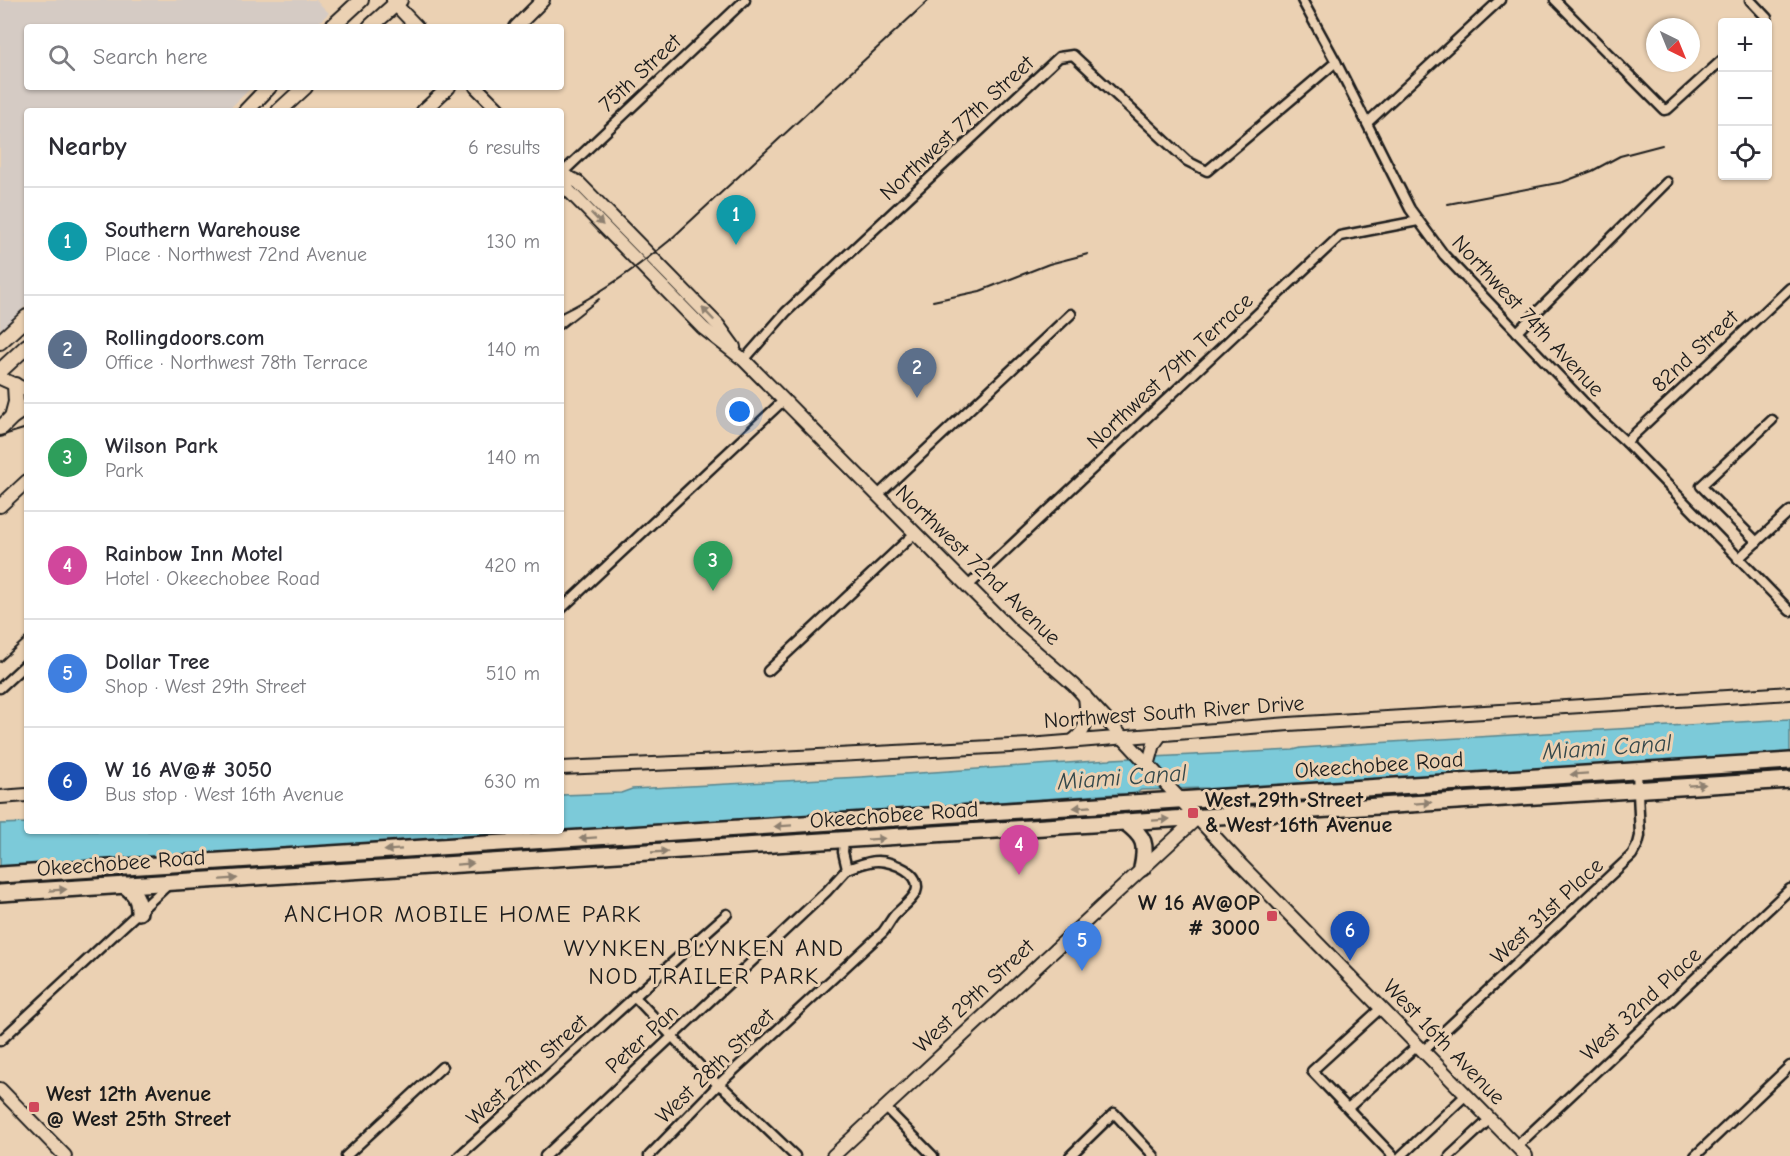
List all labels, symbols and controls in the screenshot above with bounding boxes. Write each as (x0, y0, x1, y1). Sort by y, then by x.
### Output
north arrow (1646, 18, 1700, 72)
map controls (1718, 18, 1772, 180)
button: + (1718, 18, 1772, 72)
search box (24, 24, 564, 90)
street label: 75th Street (594, 28, 687, 118)
icon: search (45, 41, 78, 74)
text: Search here (93, 44, 208, 70)
street label: Northwest 77th Street (875, 50, 1040, 206)
button: − (1718, 72, 1772, 126)
button: locate (1718, 126, 1772, 180)
text: Nearby (48, 132, 127, 162)
text: 6 results (468, 136, 540, 159)
pin: 1 (716, 196, 756, 245)
one-way arrow (590, 212, 604, 227)
text: Southern Warehouse (105, 217, 300, 243)
text: 1 (64, 230, 71, 253)
text: 130 m (487, 230, 540, 253)
street label: Northwest 74th Avenue (1446, 230, 1610, 402)
text: Place · Northwest 72nd Avenue (105, 243, 367, 266)
street label: Northwest 79th Terrace (1082, 287, 1258, 455)
street label: 82nd Street (1646, 304, 1744, 398)
one-way arrow (701, 307, 715, 321)
text: Rollingdoors.com (105, 325, 265, 351)
text: 2 (63, 338, 72, 361)
text: 140 m (487, 338, 540, 361)
pin: 2 (898, 348, 936, 398)
text: Office · Northwest 78th Terrace (105, 351, 368, 374)
your location (725, 397, 754, 426)
text: Wilson Park (105, 433, 218, 459)
text: 3 (63, 446, 72, 469)
text: 140 m (487, 446, 540, 469)
text: Park (105, 459, 143, 482)
street label: Northwest 72nd Avenue (890, 479, 1066, 651)
text: Rainbow Inn Motel (105, 541, 283, 567)
pin: 3 (694, 542, 732, 591)
text: 4 (63, 554, 72, 577)
text: 420 m (484, 554, 540, 577)
text: Hotel · Okeechobee Road (105, 567, 320, 590)
text: Dollar Tree (105, 649, 210, 675)
text: 5 (62, 662, 73, 685)
text: 510 m (486, 662, 540, 685)
text: Shop · West 29th Street (105, 675, 306, 698)
street label: Northwest South River Drive (1043, 690, 1305, 734)
water label: Miami Canal (1541, 728, 1673, 766)
street label: Okeechobee Road (1294, 746, 1464, 784)
text: W 16 AV@# 3050 (105, 757, 272, 783)
water label: Miami Canal (1056, 758, 1188, 796)
text: 6 (62, 770, 73, 793)
text: 630 m (484, 770, 540, 793)
one-way arrow (1569, 770, 1588, 779)
one-way arrow (1688, 781, 1707, 790)
text: Bus stop · West 16th Avenue (105, 783, 344, 806)
place label: West 29th Street & West 16th Avenue (1205, 787, 1392, 838)
street label: Okeechobee Road (809, 796, 979, 834)
one-way arrow (1414, 798, 1433, 808)
one-way arrow (1073, 802, 1092, 811)
marker: West 29th Street & West 16th Avenue (1186, 806, 1200, 820)
one-way arrow (1152, 815, 1171, 825)
one-way arrow (773, 821, 792, 830)
pin: 4 (1000, 826, 1038, 875)
one-way arrow (579, 833, 598, 843)
one-way arrow (866, 834, 885, 843)
street label: Okeechobee Road (36, 844, 206, 882)
one-way arrow (384, 846, 403, 855)
one-way arrow (651, 848, 670, 857)
street label: West 31st Place (1485, 852, 1609, 970)
one-way arrow (456, 859, 475, 869)
one-way arrow (219, 874, 238, 884)
one-way arrow (49, 885, 68, 894)
place label: W 16 AV@OP # 3000 (1138, 890, 1260, 941)
district label: ANCHOR MOBILE HOME PARK (284, 900, 642, 928)
marker: W 16 AV@OP # 3000 (1265, 909, 1279, 923)
pin: 6 (1330, 912, 1370, 961)
pin: 5 (1062, 922, 1102, 971)
street label: West 29th Street (908, 933, 1040, 1058)
district label: WYNKEN BLYNKEN AND NOD TRAILER PARK (563, 934, 845, 990)
street label: West 32nd Place (1575, 942, 1707, 1066)
street label: West 16th Avenue (1378, 974, 1510, 1110)
street label: Peter Pan (600, 999, 684, 1079)
street label: West 28th Street (650, 1002, 780, 1129)
street label: West 27th Street (461, 1008, 593, 1131)
place label: West 12th Avenue @ West 25th Street (46, 1081, 232, 1132)
marker: West 12th Avenue @ West 25th Street (27, 1100, 41, 1114)

